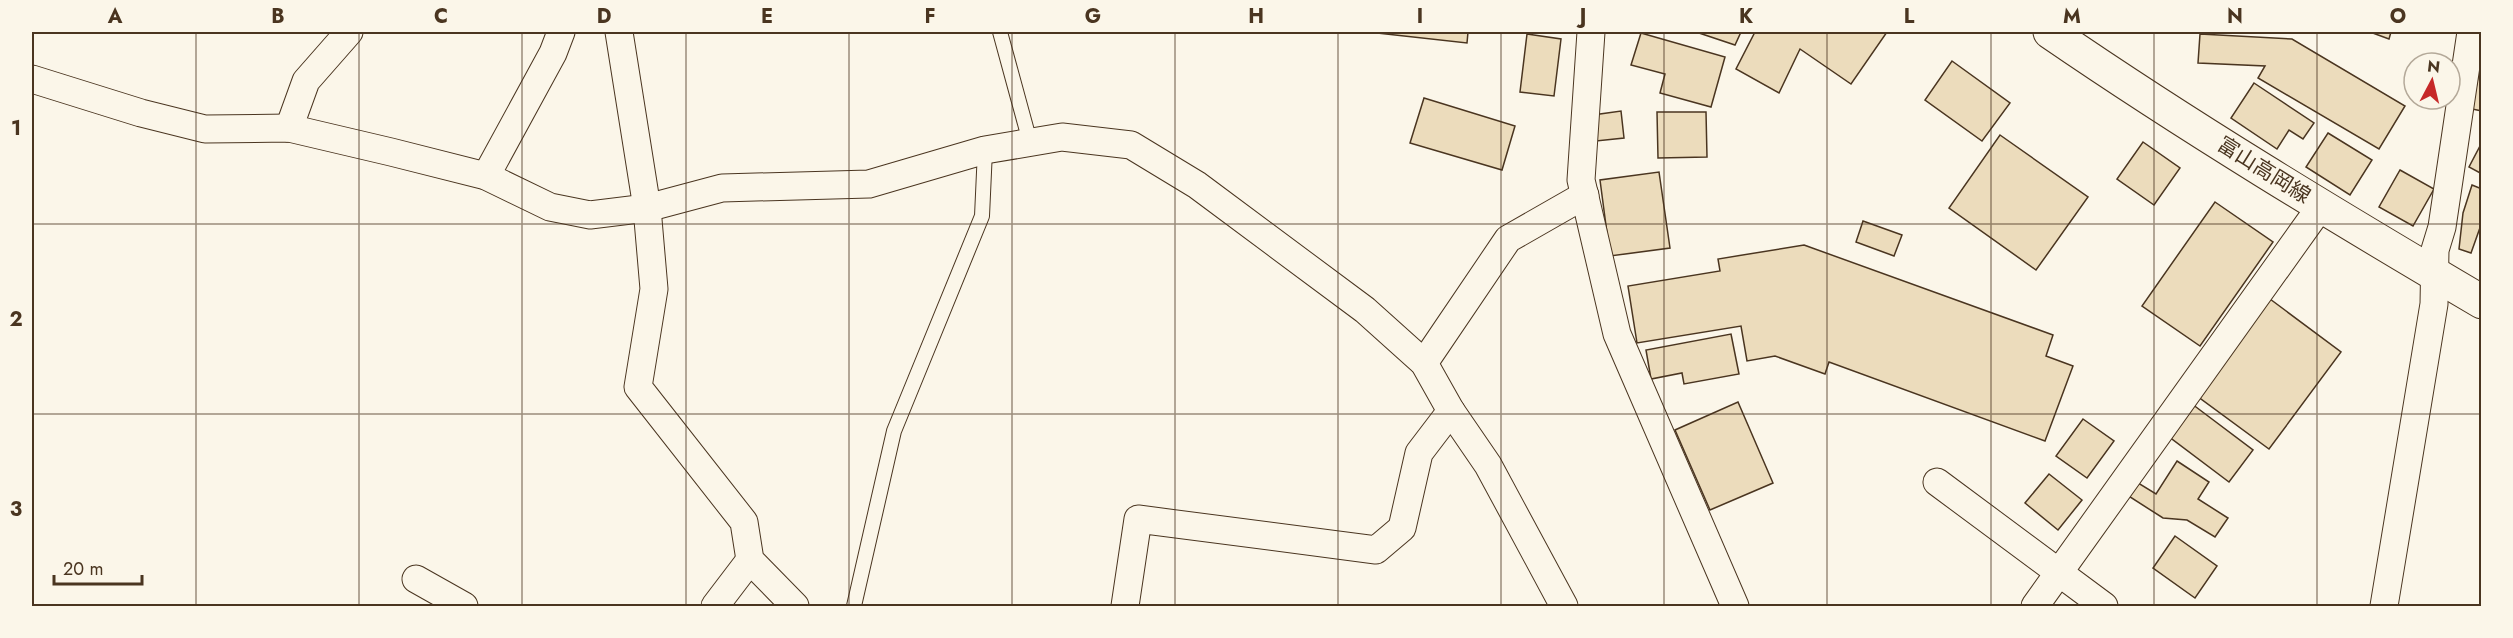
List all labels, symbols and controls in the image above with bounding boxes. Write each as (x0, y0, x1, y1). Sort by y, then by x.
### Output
text: A (107, 2, 123, 31)
text: B (271, 2, 285, 31)
text: C (434, 2, 448, 31)
text: D (597, 2, 611, 31)
text: E (761, 2, 773, 31)
text: F (924, 2, 936, 31)
text: G (1085, 2, 1101, 31)
text: H (1248, 2, 1264, 31)
text: I (1417, 2, 1423, 31)
text: J (1576, 2, 1586, 31)
text: K (1739, 2, 1753, 31)
text: L (1904, 2, 1915, 31)
text: M (2063, 2, 2081, 31)
text: N (2227, 2, 2243, 31)
text: O (2390, 2, 2406, 31)
north arrow (2402, 51, 2462, 111)
text: N (2426, 54, 2441, 79)
text: 1 (11, 114, 21, 143)
street label: 富山高岡線 (2212, 129, 2316, 211)
text: 2 (9, 305, 23, 334)
text: 3 (10, 495, 22, 524)
scale bar (54, 548, 142, 586)
text: 20 m (63, 556, 103, 582)

